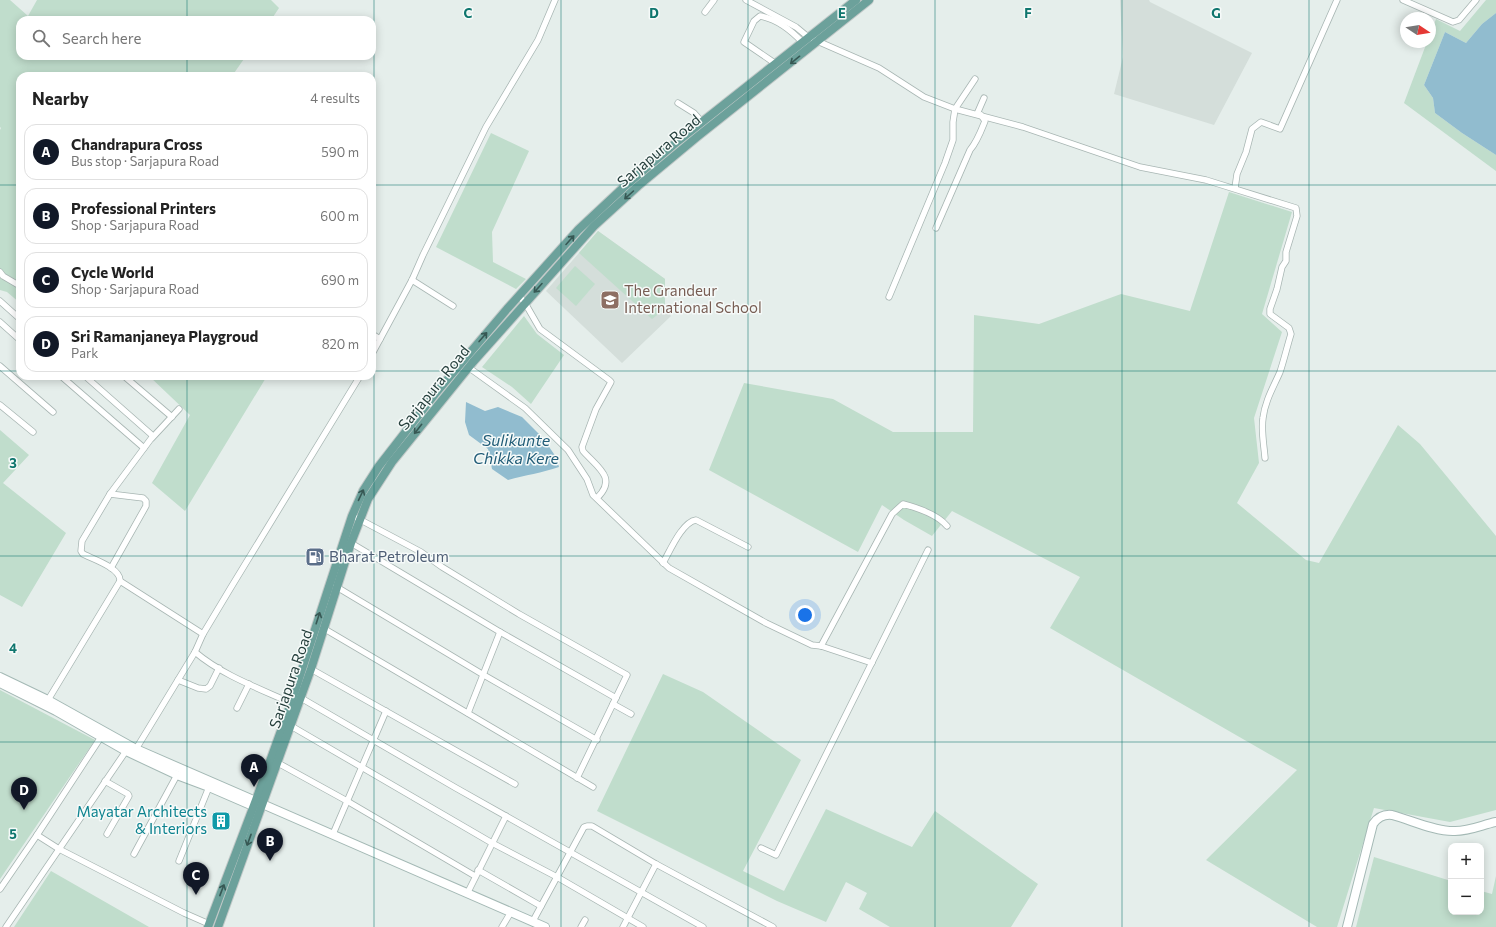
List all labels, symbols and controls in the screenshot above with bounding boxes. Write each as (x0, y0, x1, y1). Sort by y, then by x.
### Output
text: C (464, 5, 473, 21)
text: D (649, 5, 659, 21)
text: E (838, 5, 846, 21)
text: F (1024, 5, 1032, 21)
text: G (1211, 5, 1221, 21)
north arrow (1400, 12, 1436, 48)
search box (16, 16, 376, 60)
icon: search (30, 27, 52, 49)
text: Search here (62, 29, 141, 47)
one-way arrow (789, 55, 800, 64)
text: Nearby (32, 88, 89, 109)
text: 4 results (310, 90, 360, 106)
street label: Sarjapura Road (613, 110, 704, 190)
text: Chandrapura Cross (71, 135, 202, 153)
text: A (41, 144, 51, 160)
text: 590 m (321, 144, 359, 160)
text: Bus stop · Sarjapura Road (71, 153, 219, 169)
one-way arrow (623, 190, 634, 199)
text: Professional Printers (71, 199, 216, 217)
text: B (42, 208, 50, 224)
text: 600 m (320, 208, 359, 224)
text: Shop · Sarjapura Road (71, 217, 199, 233)
one-way arrow (565, 235, 574, 245)
text: Cycle World (71, 263, 154, 281)
text: C (42, 272, 50, 288)
text: 690 m (321, 272, 359, 288)
text: Shop · Sarjapura Road (71, 281, 199, 297)
place label: The Grandeur International School (624, 281, 762, 316)
one-way arrow (534, 283, 543, 293)
school or university icon: The Grandeur International School (599, 289, 621, 311)
text: Sri Ramanjaneya Playgroud (71, 327, 258, 345)
one-way arrow (478, 332, 487, 342)
text: D (41, 336, 51, 352)
text: 820 m (322, 336, 359, 352)
street label: Sarjapura Road (394, 342, 473, 433)
text: Park (71, 345, 98, 361)
one-way arrow (413, 424, 422, 435)
water label: Sulikunte Chikka Kere (473, 430, 560, 467)
text: 3 (9, 455, 17, 471)
one-way arrow (358, 490, 365, 502)
fuel station icon: Bharat Petroleum (304, 546, 326, 568)
place label: Bharat Petroleum (329, 547, 449, 565)
your location (795, 605, 815, 625)
one-way arrow (315, 612, 322, 625)
street label: Sarjapura Road (265, 627, 315, 730)
text: 4 (9, 640, 17, 656)
pin: A (241, 754, 267, 787)
pin: D (11, 777, 37, 810)
place label: Mayatar Architects & Interiors (76, 802, 207, 837)
building icon: Mayatar Architects & Interiors (210, 810, 232, 832)
text: 5 (9, 826, 17, 842)
pin: B (257, 828, 283, 861)
one-way arrow (245, 834, 253, 846)
map controls (1448, 843, 1484, 915)
button: + (1448, 843, 1484, 879)
pin: C (183, 862, 209, 895)
button: − (1448, 879, 1484, 915)
one-way arrow (218, 885, 226, 897)

